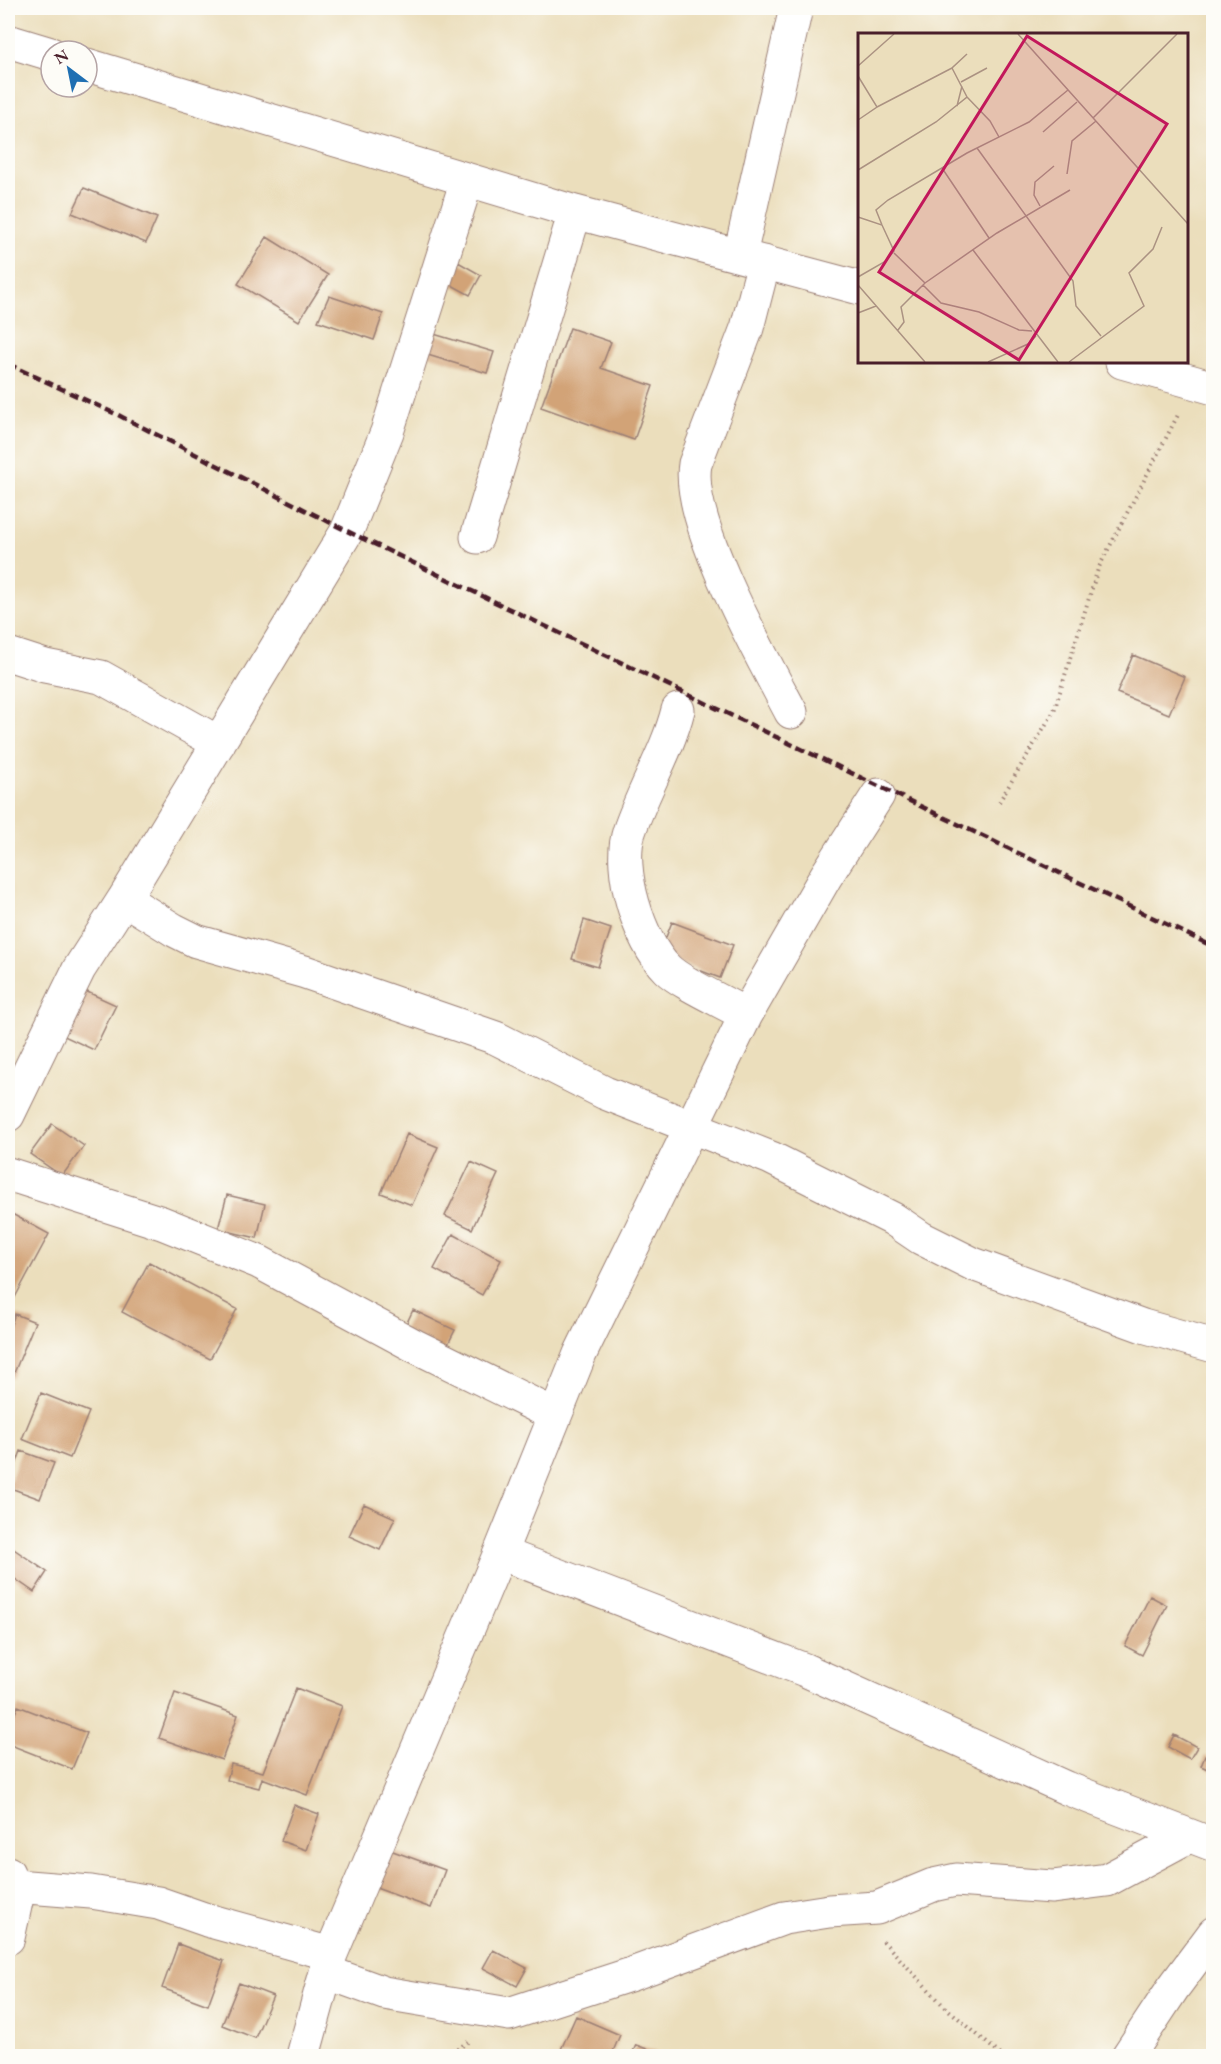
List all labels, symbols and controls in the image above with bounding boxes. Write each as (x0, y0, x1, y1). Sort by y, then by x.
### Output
inset map (858, 33, 1188, 363)
north arrow (39, 39, 99, 99)
text: N (50, 44, 72, 69)

